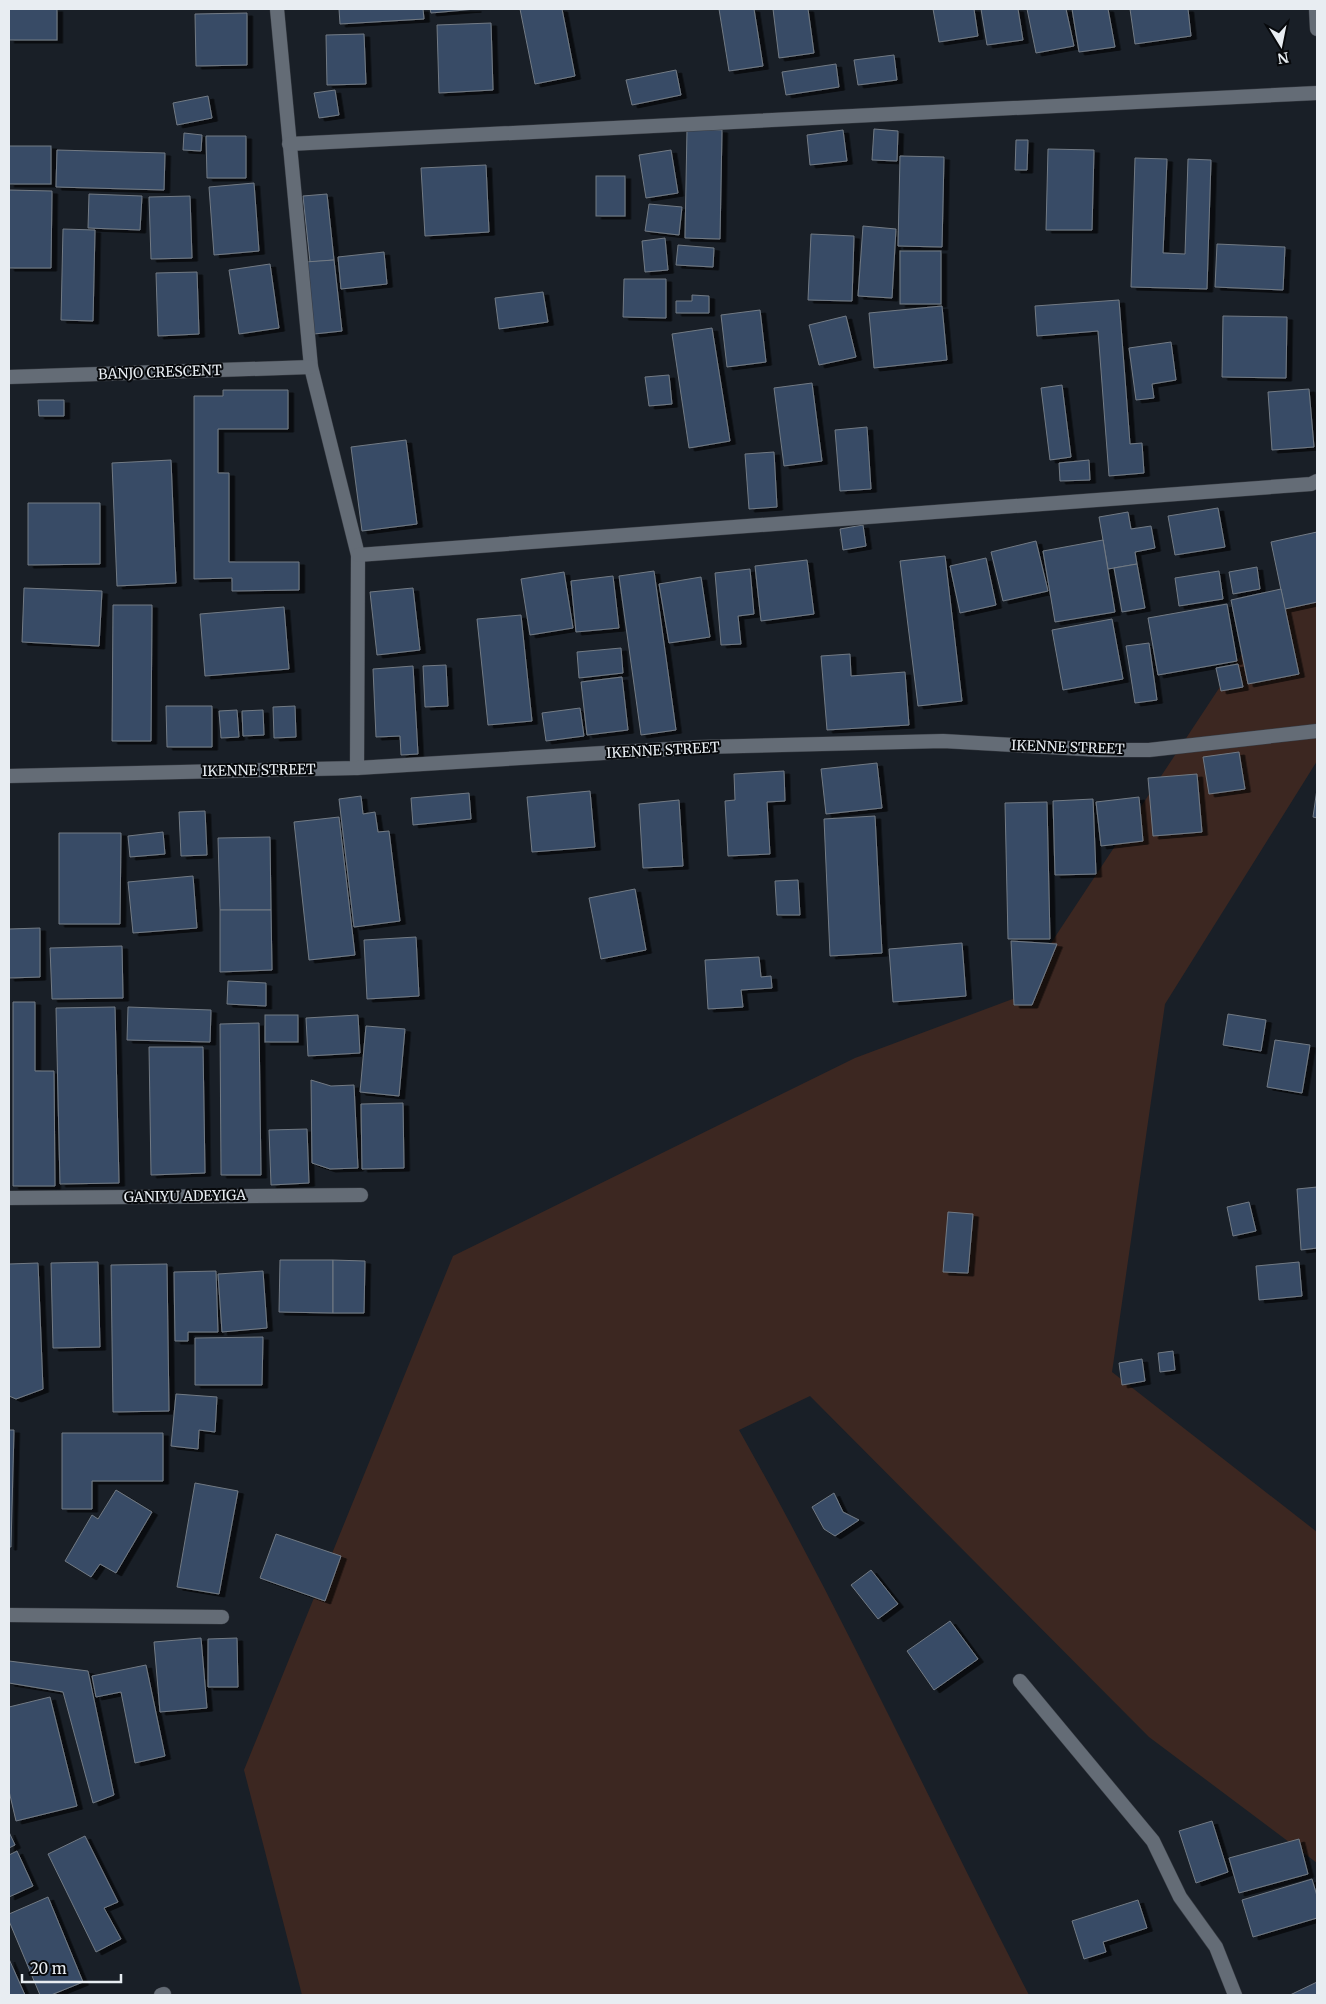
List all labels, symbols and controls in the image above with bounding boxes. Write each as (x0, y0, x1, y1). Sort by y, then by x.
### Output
north arrow (1256, 20, 1306, 70)
text: N (1276, 48, 1290, 68)
street label: BANJO CRESCENT (98, 361, 222, 383)
street label: IKENNE STREET (1011, 736, 1125, 758)
street label: IKENNE STREET (606, 738, 720, 762)
street label: IKENNE STREET (202, 760, 316, 780)
street label: GANIYU ADEYIGA (124, 1186, 246, 1206)
scale bar (22, 1952, 121, 1984)
text: 20 m (30, 1959, 67, 1978)

